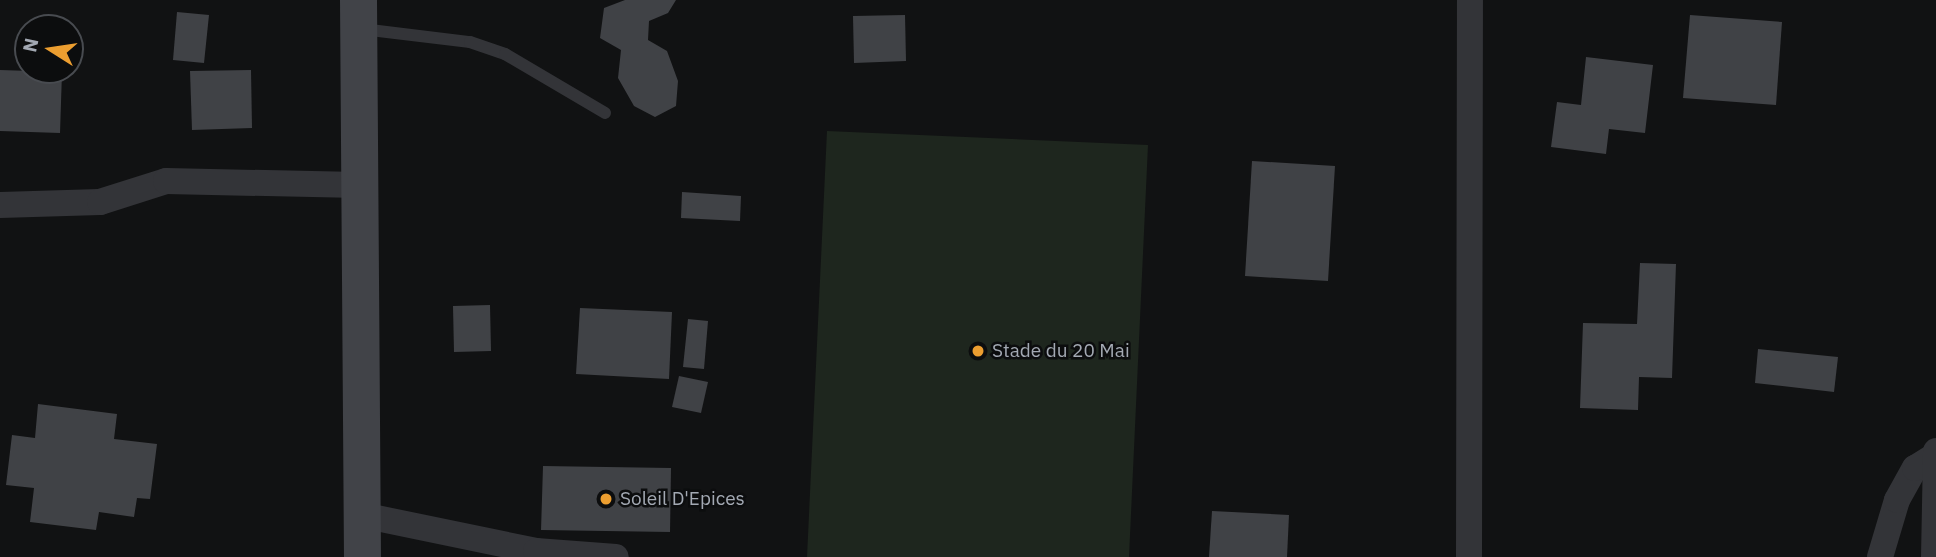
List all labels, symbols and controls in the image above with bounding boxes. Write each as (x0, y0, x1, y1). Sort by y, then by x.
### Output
north arrow (14, 14, 84, 84)
text: N (17, 36, 44, 54)
place label: Stade du 20 Mai (992, 340, 1130, 362)
marker: Stade du 20 Mai (970, 343, 986, 359)
place label: Soleil D'Epices (620, 488, 745, 510)
marker: Soleil D'Epices (598, 491, 614, 507)

